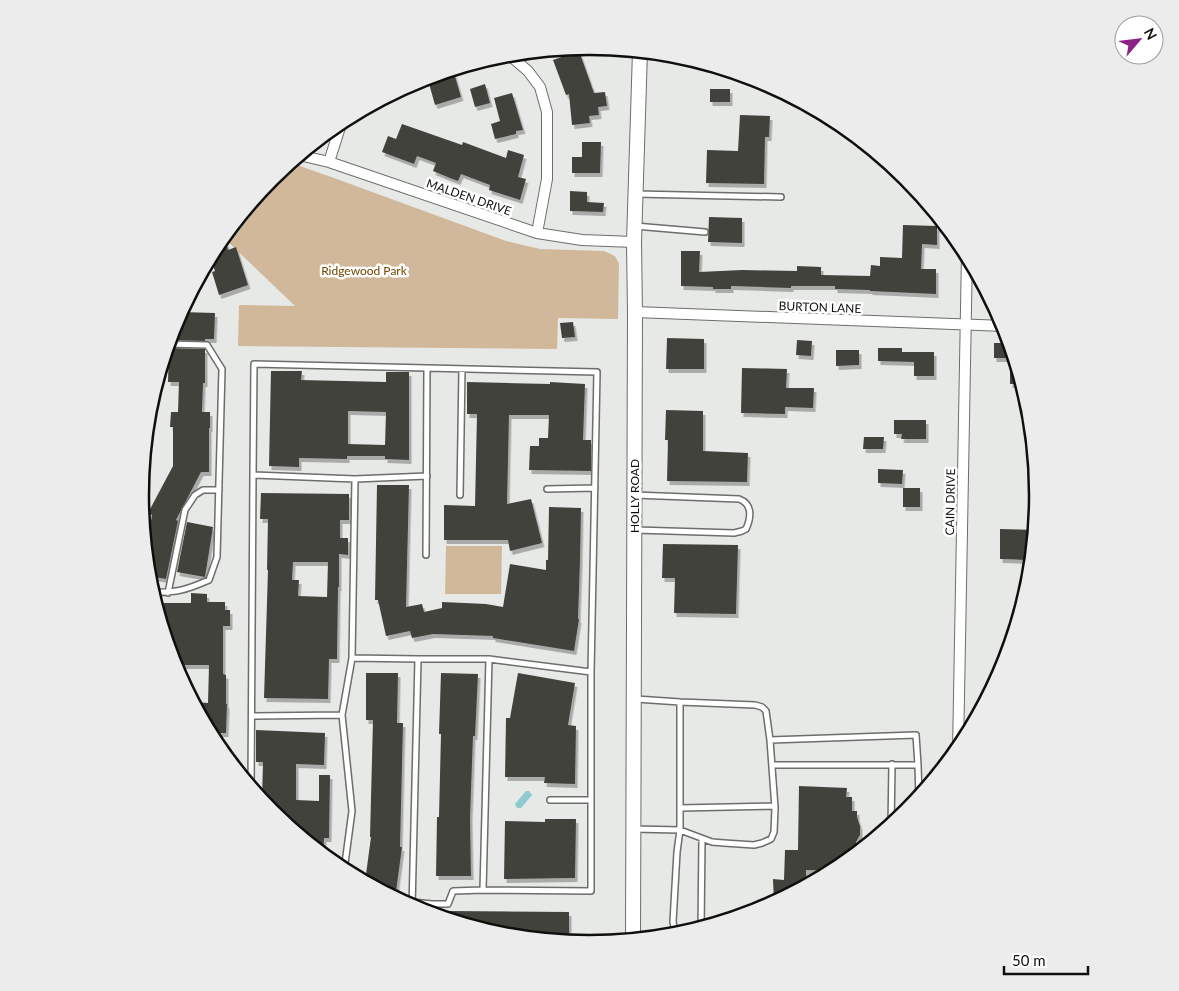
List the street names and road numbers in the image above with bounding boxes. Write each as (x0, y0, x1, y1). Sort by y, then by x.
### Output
street label: MALDEN DRIVE (425, 175, 513, 219)
street label: BURTON LANE (778, 298, 862, 316)
street label: HOLLY ROAD (627, 459, 642, 533)
street label: CAIN DRIVE (942, 468, 958, 536)

